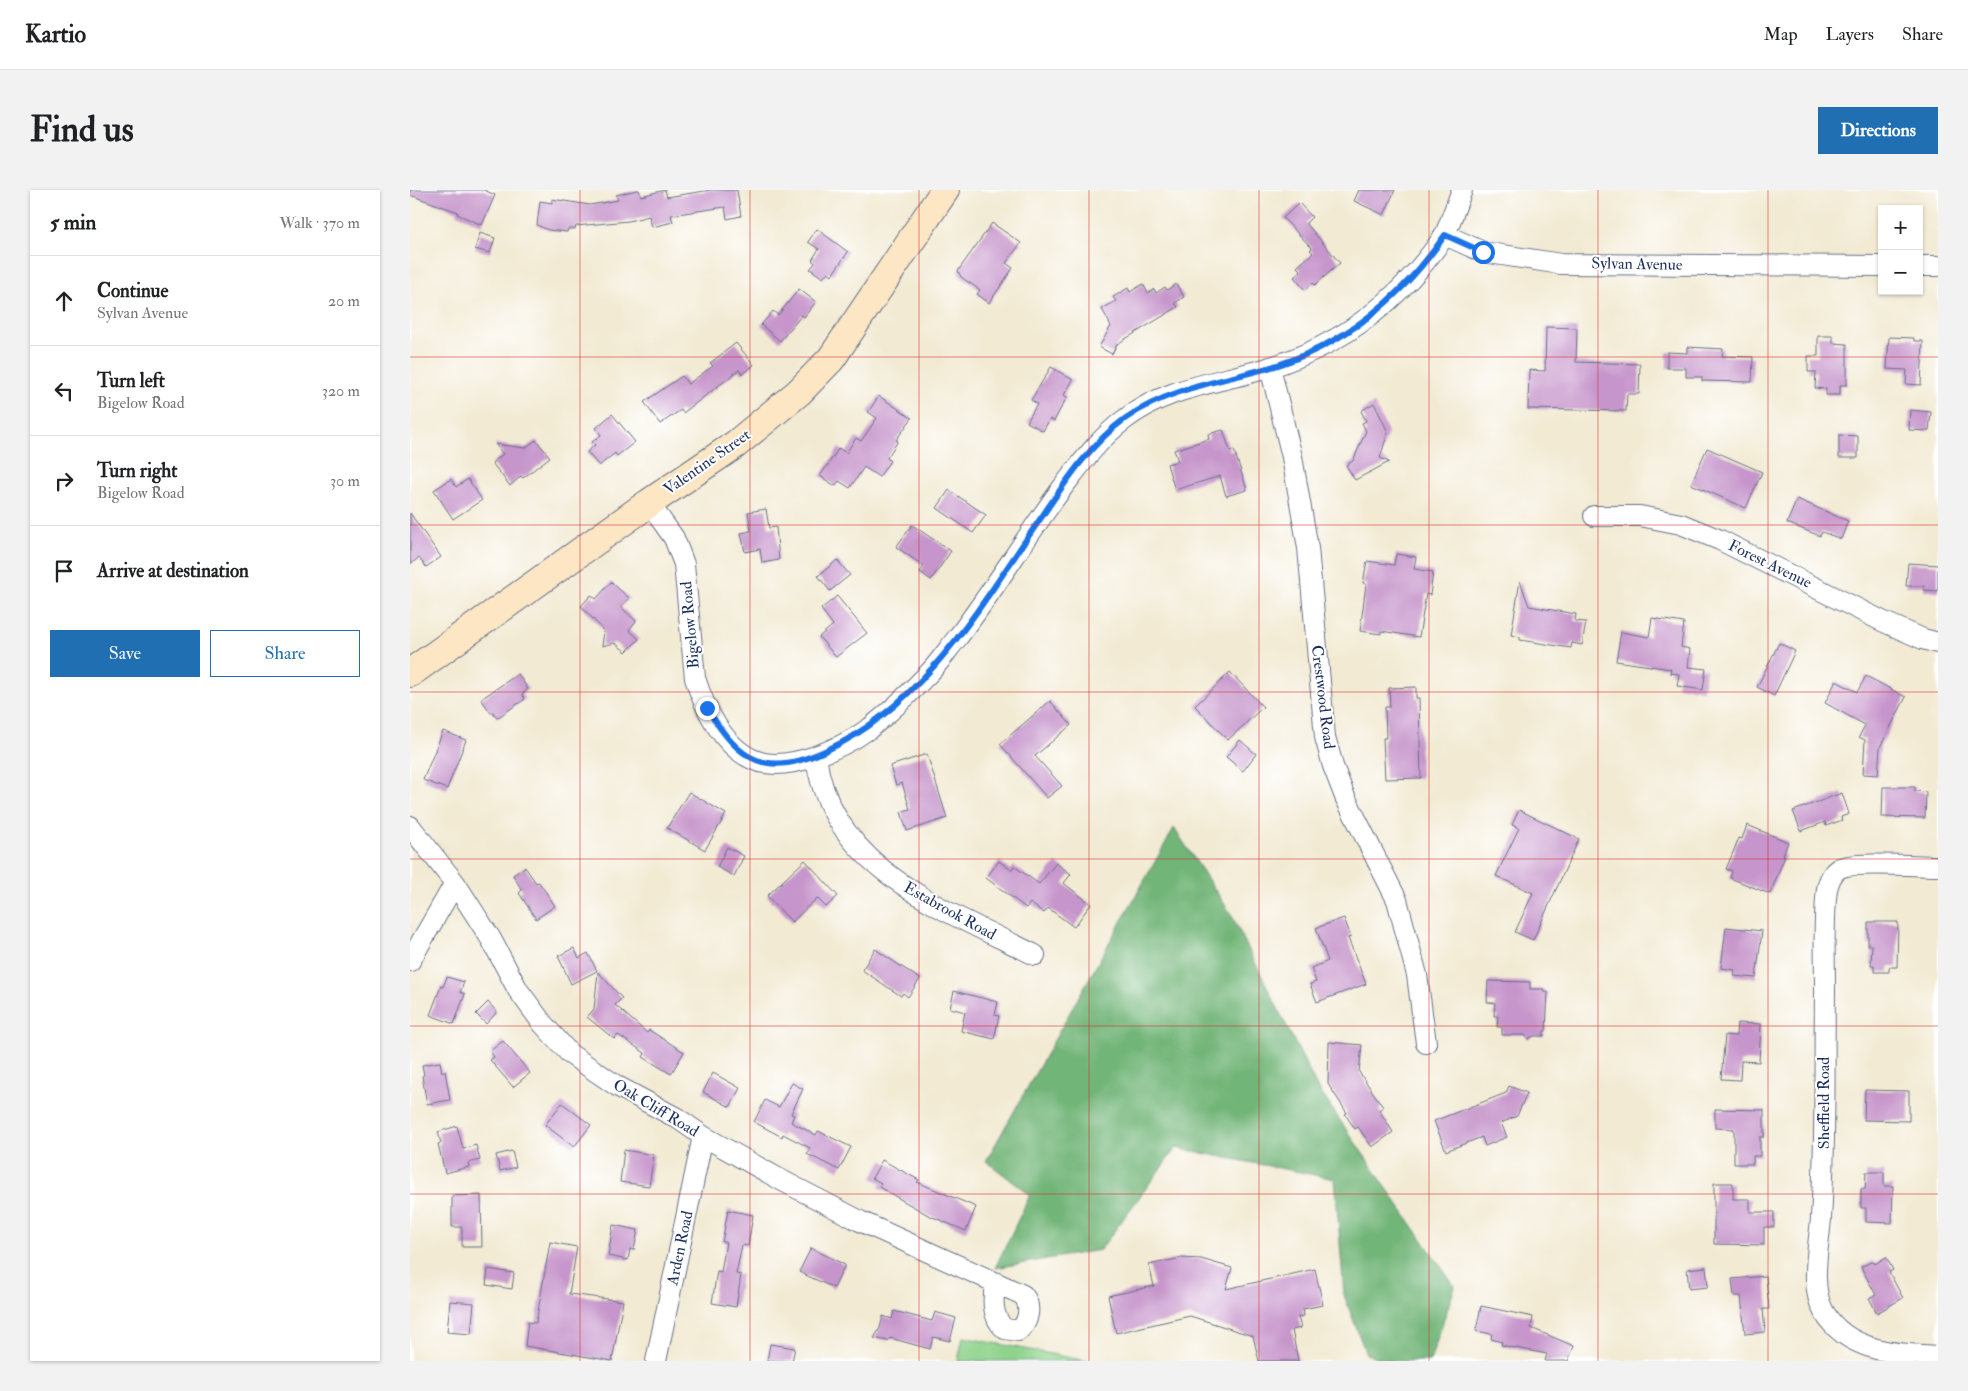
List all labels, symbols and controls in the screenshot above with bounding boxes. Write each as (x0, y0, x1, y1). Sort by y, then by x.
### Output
text: Kartio (25, 19, 86, 50)
text: Map (1764, 23, 1798, 46)
text: Layers (1826, 23, 1874, 46)
text: Share (1902, 23, 1943, 46)
button: Directions (1818, 107, 1938, 154)
text: Find us (30, 108, 134, 152)
map controls (1878, 205, 1923, 295)
button: + (1878, 205, 1923, 250)
text: 5 min (50, 209, 96, 236)
text: Walk · 370 m (279, 213, 360, 233)
route start (1472, 241, 1495, 264)
button: − (1878, 250, 1923, 295)
street label: Sylvan Avenue (1591, 253, 1683, 275)
text: Continue (97, 279, 168, 303)
icon: ahead (50, 287, 78, 315)
text: 20 m (328, 291, 360, 311)
text: Sylvan Avenue (97, 303, 188, 323)
text: Turn left (97, 369, 165, 393)
icon: left (50, 377, 78, 405)
text: 320 m (322, 381, 360, 401)
text: Bigelow Road (97, 393, 185, 413)
street label: Valentine Street (660, 425, 754, 499)
text: Turn right (97, 459, 177, 483)
icon: right (50, 467, 78, 495)
text: 30 m (330, 471, 360, 491)
text: Bigelow Road (97, 483, 185, 503)
street label: Forest Avenue (1725, 535, 1815, 593)
icon: arrive (50, 557, 78, 585)
text: Arrive at destination (97, 559, 249, 583)
street label: Bigelow Road (676, 580, 704, 669)
button: Save (50, 630, 200, 677)
button: Share (210, 630, 360, 677)
street label: Crestwood Road (1307, 644, 1339, 750)
route end (696, 697, 719, 720)
street label: Estabrook Road (900, 877, 1000, 945)
street label: Sheffield Road (1814, 1057, 1834, 1149)
street label: Oak Cliff Road (609, 1075, 703, 1142)
street label: Arden Road (662, 1209, 698, 1288)

